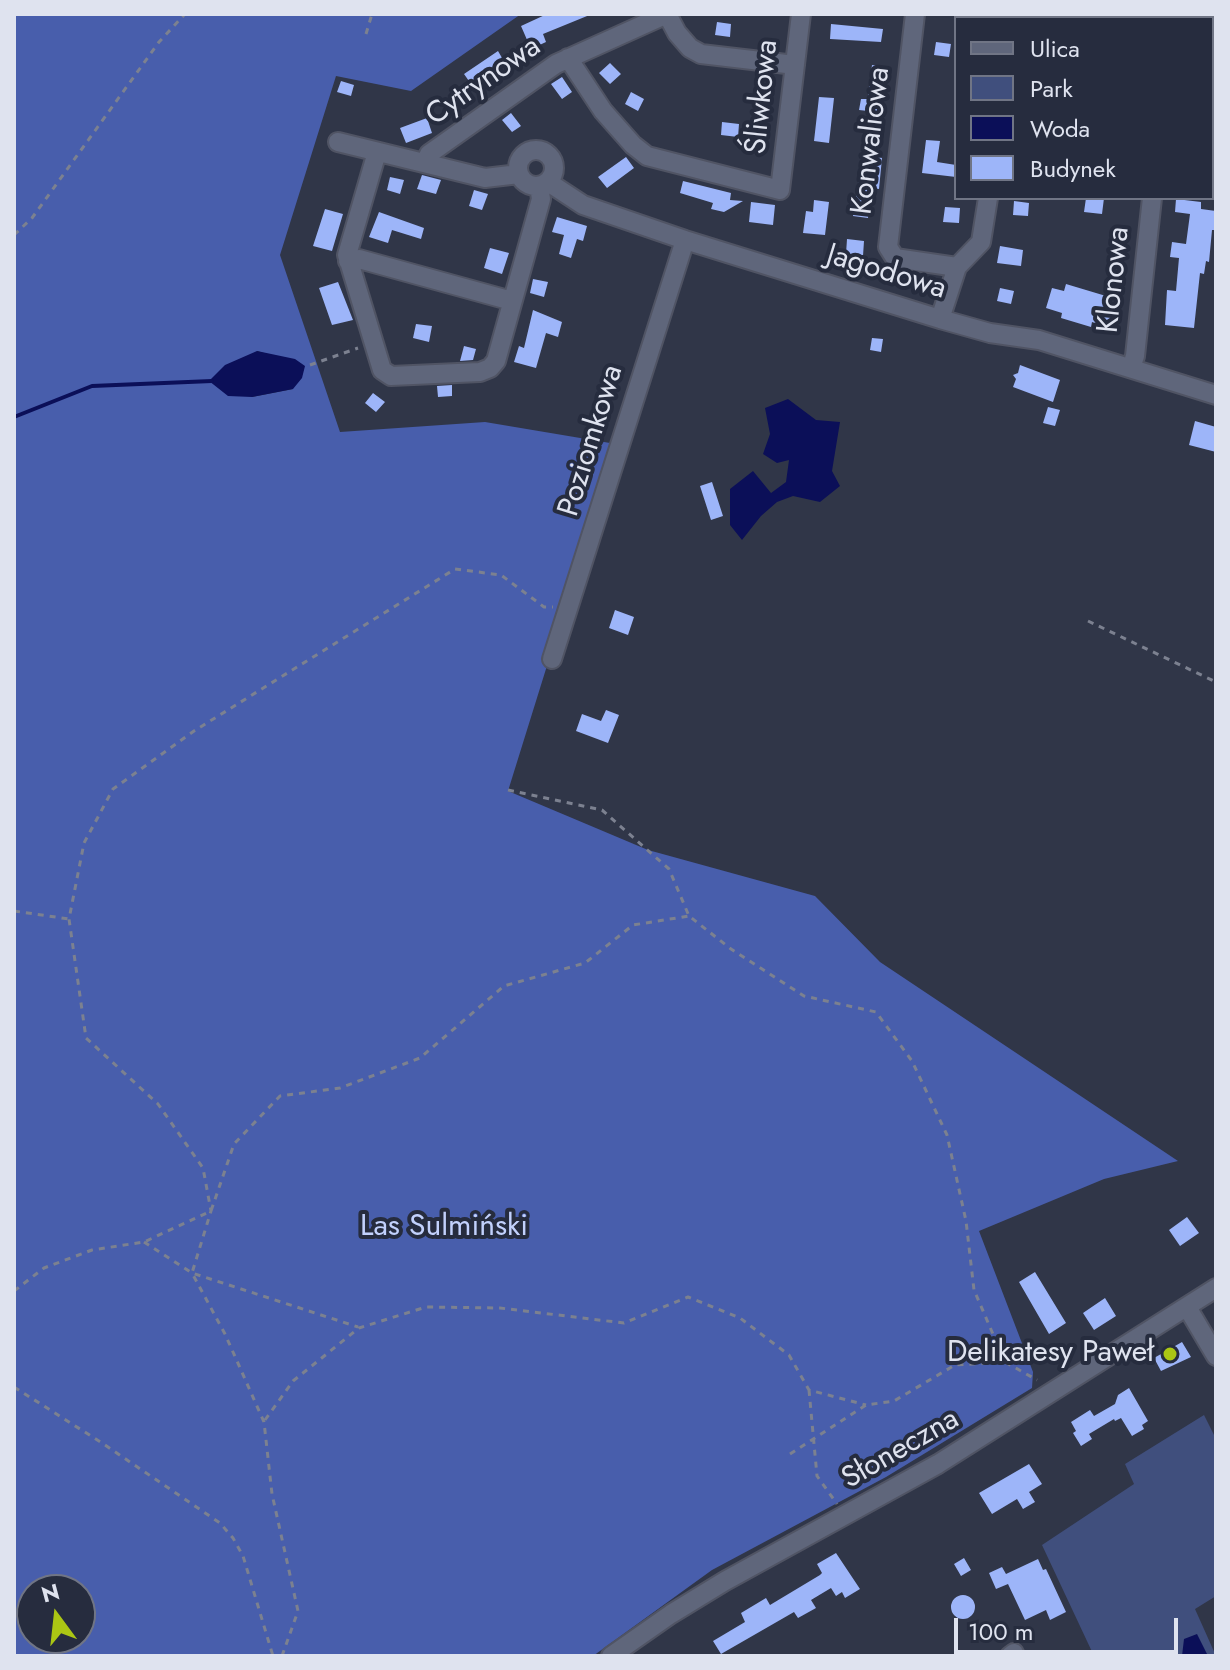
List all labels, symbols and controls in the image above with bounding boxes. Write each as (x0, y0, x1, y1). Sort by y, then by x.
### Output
legend (954, 16, 1214, 200)
street label: Cytrynowa (420, 29, 548, 135)
text: Ulica (1030, 31, 1080, 66)
street label: Śliwkowa (739, 38, 787, 156)
street label: Konwaliowa (845, 65, 899, 217)
text: Park (1030, 71, 1073, 106)
text: Woda (1030, 111, 1090, 146)
text: Budynek (1030, 151, 1116, 186)
street label: Klonowa (1092, 225, 1138, 335)
street label: Jagodowa (822, 238, 950, 308)
street label: Poziomkowa (552, 361, 632, 521)
park label: Las Sulmiński (360, 1210, 528, 1246)
place label: Delikatesy Paweł (947, 1336, 1154, 1372)
marker: Delikatesy Paweł (1161, 1345, 1179, 1363)
street label: Słoneczna (836, 1402, 966, 1498)
north arrow (16, 1574, 96, 1654)
text: N (38, 1575, 63, 1610)
scale bar (958, 1602, 1182, 1652)
text: 100 m (968, 1614, 1034, 1649)

